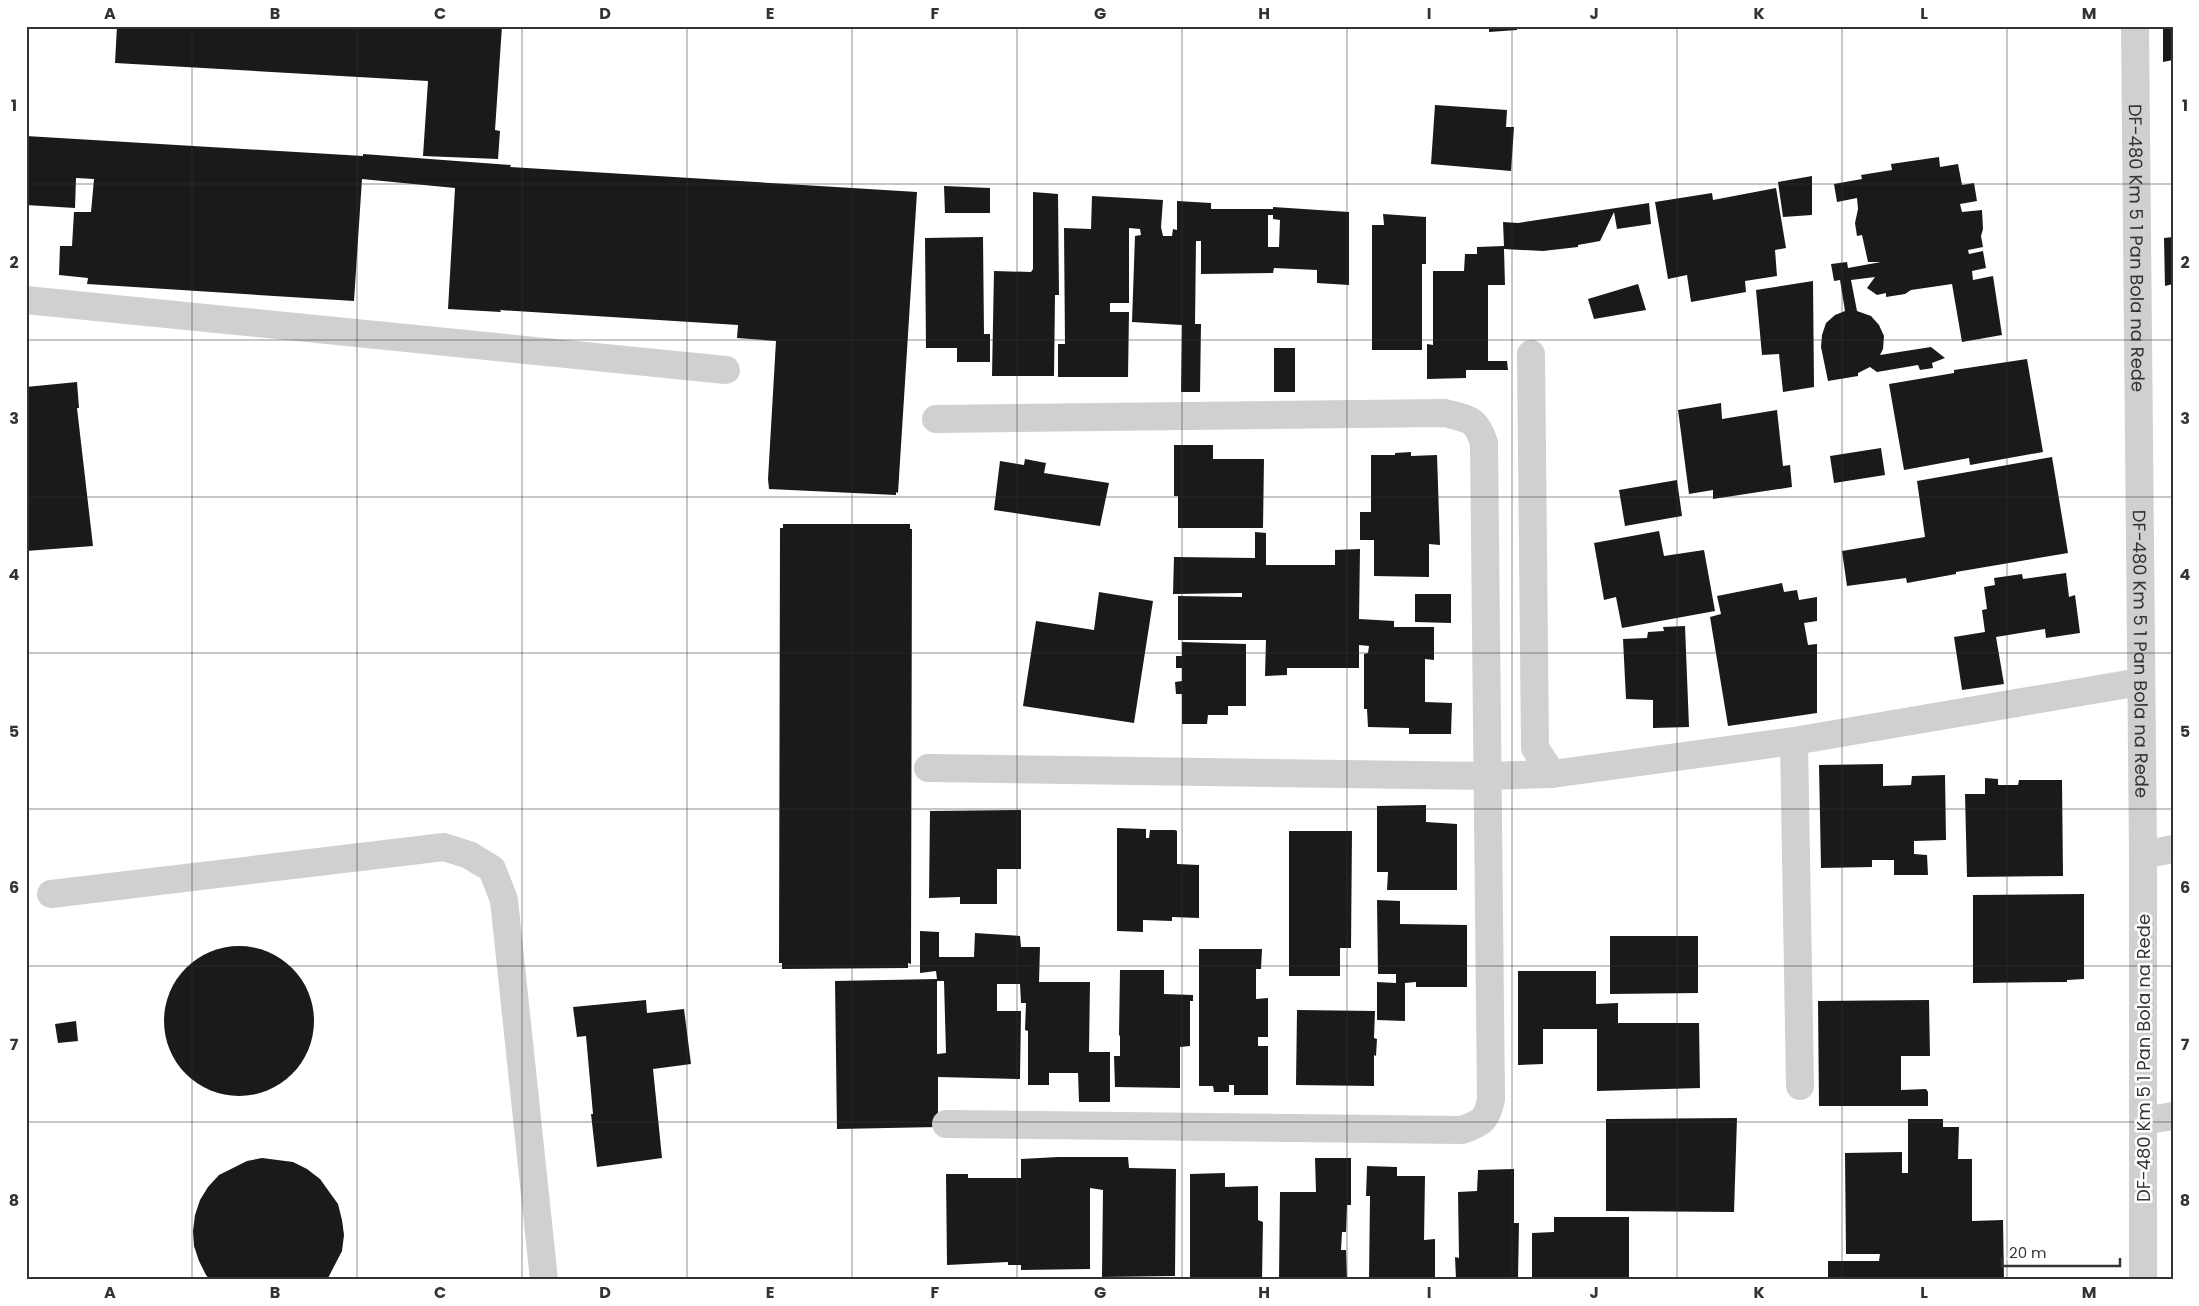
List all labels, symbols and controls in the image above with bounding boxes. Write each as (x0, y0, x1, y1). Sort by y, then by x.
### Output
text: A (104, 2, 116, 25)
text: B (270, 2, 280, 25)
text: C (434, 2, 446, 25)
text: D (599, 2, 611, 25)
text: E (766, 2, 774, 25)
text: F (931, 2, 940, 25)
text: G (1094, 2, 1106, 25)
text: H (1258, 2, 1270, 25)
text: I (1427, 2, 1431, 25)
text: J (1589, 2, 1599, 25)
text: K (1753, 2, 1765, 25)
text: L (1920, 2, 1928, 25)
text: M (2082, 2, 2096, 25)
text: 1 (11, 94, 17, 117)
text: 1 (2182, 94, 2188, 117)
street label: DF-480 Km 5 1 Pan Bola na Rede (2123, 104, 2151, 392)
text: 2 (9, 251, 19, 274)
text: 2 (2180, 251, 2190, 274)
text: 3 (9, 407, 19, 430)
text: 3 (2180, 407, 2190, 430)
street label: DF-480 Km 5 1 Pan Bola na Rede (2127, 510, 2155, 798)
text: 4 (9, 563, 20, 586)
text: 4 (2180, 563, 2191, 586)
text: 5 (9, 720, 19, 743)
text: 5 (2180, 720, 2190, 743)
text: 6 (9, 876, 19, 899)
text: 6 (2180, 876, 2190, 899)
street label: DF-480 Km 5 1 Pan Bola na Rede (2131, 914, 2156, 1202)
text: 7 (10, 1033, 19, 1056)
text: 7 (2181, 1033, 2190, 1056)
text: 8 (9, 1189, 19, 1212)
text: 8 (2180, 1189, 2190, 1212)
scale bar (2002, 1236, 2119, 1268)
text: 20 m (2009, 1242, 2047, 1263)
text: A (104, 1281, 116, 1304)
text: B (270, 1281, 280, 1304)
text: C (434, 1281, 446, 1304)
text: D (599, 1281, 611, 1304)
text: E (766, 1281, 774, 1304)
text: F (931, 1281, 940, 1304)
text: G (1094, 1281, 1106, 1304)
text: H (1258, 1281, 1270, 1304)
text: I (1427, 1281, 1431, 1304)
text: J (1589, 1281, 1599, 1304)
text: K (1753, 1281, 1765, 1304)
text: L (1920, 1281, 1928, 1304)
text: M (2082, 1281, 2096, 1304)

